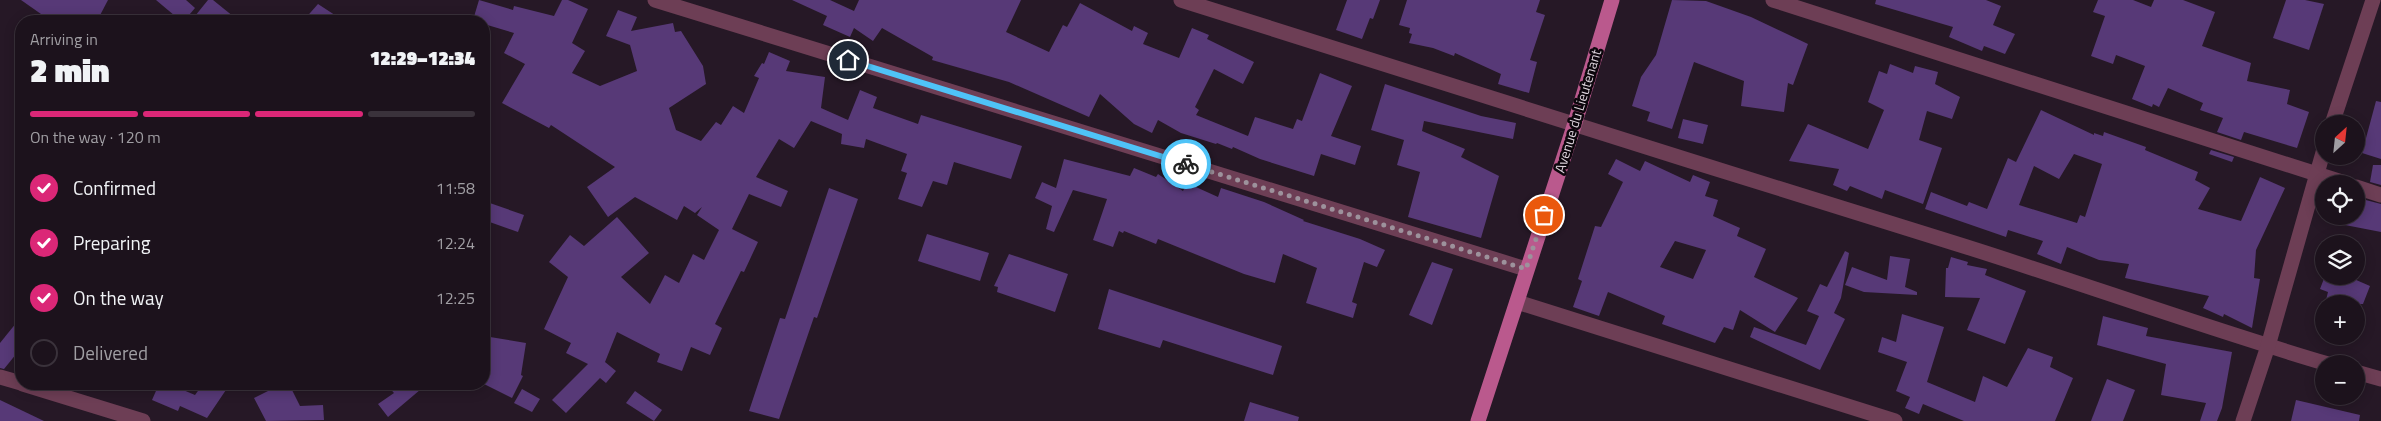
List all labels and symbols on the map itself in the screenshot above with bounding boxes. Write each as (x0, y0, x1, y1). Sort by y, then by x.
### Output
pin (827, 39, 869, 81)
street label: Avenue du Lieutenant (1549, 47, 1606, 175)
north arrow (2315, 115, 2365, 165)
courier (1161, 139, 1211, 189)
pin (1523, 194, 1565, 236)

